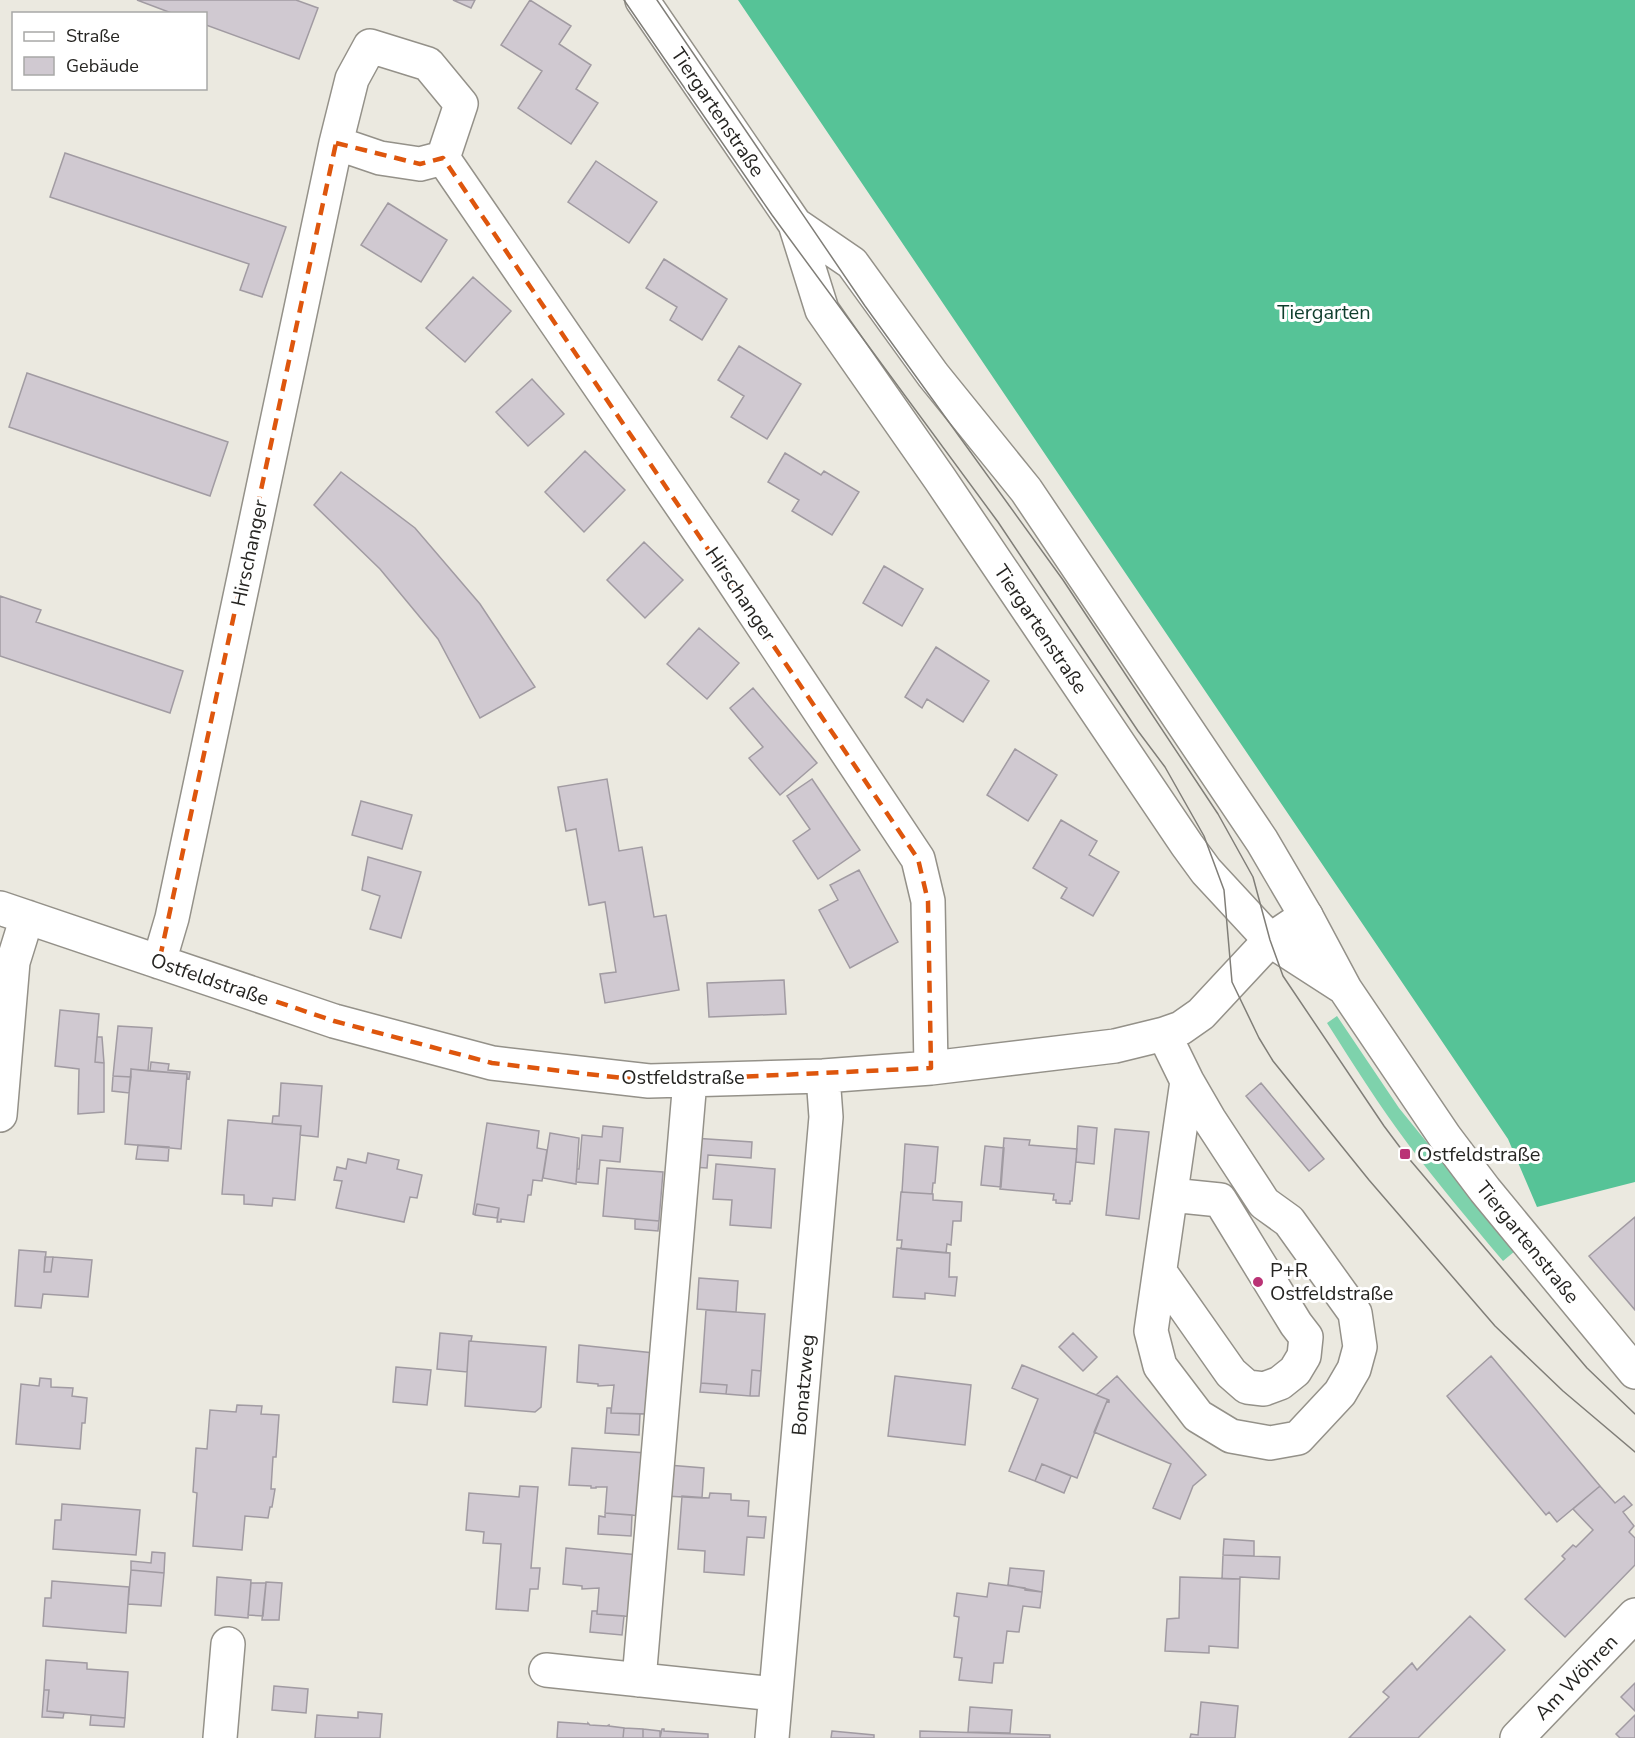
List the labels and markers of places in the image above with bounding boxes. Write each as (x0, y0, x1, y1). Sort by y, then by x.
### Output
place label: Ostfeldstraße (1417, 1141, 1541, 1168)
marker: Ostfeldstraße (1398, 1147, 1412, 1161)
place label: P+R Ostfeldstraße (1270, 1257, 1394, 1307)
marker: P+R Ostfeldstraße (1251, 1275, 1265, 1289)

